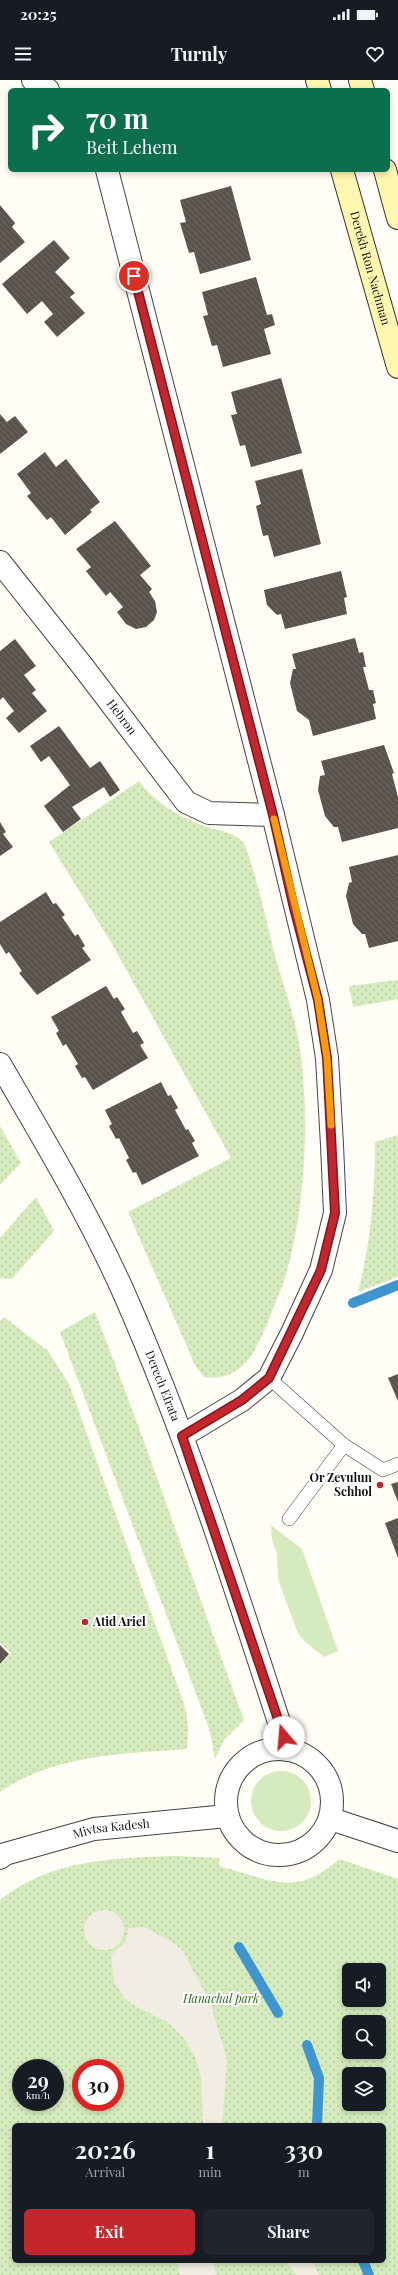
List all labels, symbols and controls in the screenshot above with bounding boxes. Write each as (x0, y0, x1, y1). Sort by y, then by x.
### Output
text: 20:25 (20, 4, 57, 24)
text: Turnly (171, 42, 227, 66)
icon: menu (12, 43, 34, 65)
icon: heart (364, 43, 386, 65)
text: 70 m (86, 99, 149, 136)
icon: right (20, 104, 72, 156)
text: Beit Lehem (86, 135, 178, 159)
street label: Derekh Ron Nachman (347, 209, 395, 327)
pin (117, 259, 151, 293)
icon: arrive (123, 265, 145, 287)
street label: Hebron (104, 696, 141, 738)
street label: Derech Efrata (142, 1348, 184, 1423)
place label: Or Zevulun Schhol (309, 1469, 373, 1499)
marker: Or Zevulun Schhol (375, 1480, 385, 1490)
place label: Atid Ariel (92, 1613, 146, 1629)
marker: Atid Ariel (80, 1617, 90, 1627)
position arrow (263, 1716, 305, 1758)
street label: Mivtsa Kadesh (71, 1815, 150, 1842)
map controls (342, 1963, 386, 2111)
button: sound (342, 1963, 386, 2007)
park label: Hanachal park (182, 1990, 259, 2006)
button: search (342, 2015, 386, 2059)
speed limit sign: 30 (72, 2059, 124, 2111)
text: 29 (27, 2066, 49, 2093)
button: layers (342, 2067, 386, 2111)
text: km/h (26, 2088, 50, 2102)
text: 20:26 (75, 2133, 136, 2165)
text: 1 (205, 2133, 215, 2165)
text: 330 (284, 2133, 323, 2165)
text: Arrival (85, 2163, 125, 2180)
text: min (198, 2163, 222, 2180)
text: m (298, 2163, 310, 2180)
button: Exit (24, 2209, 195, 2255)
button: Share (203, 2209, 374, 2255)

